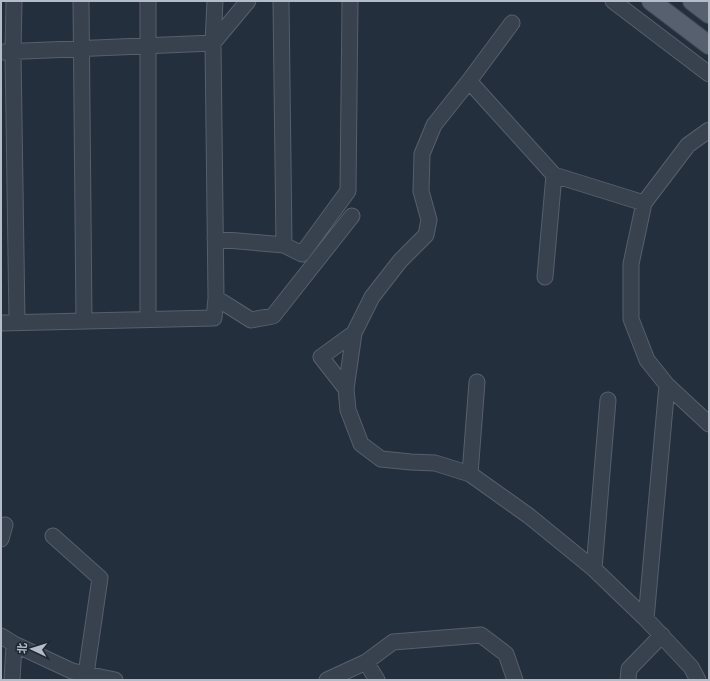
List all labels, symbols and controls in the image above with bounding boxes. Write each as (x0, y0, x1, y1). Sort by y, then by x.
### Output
north arrow (12, 629, 52, 669)
text: 北 (16, 642, 28, 654)

